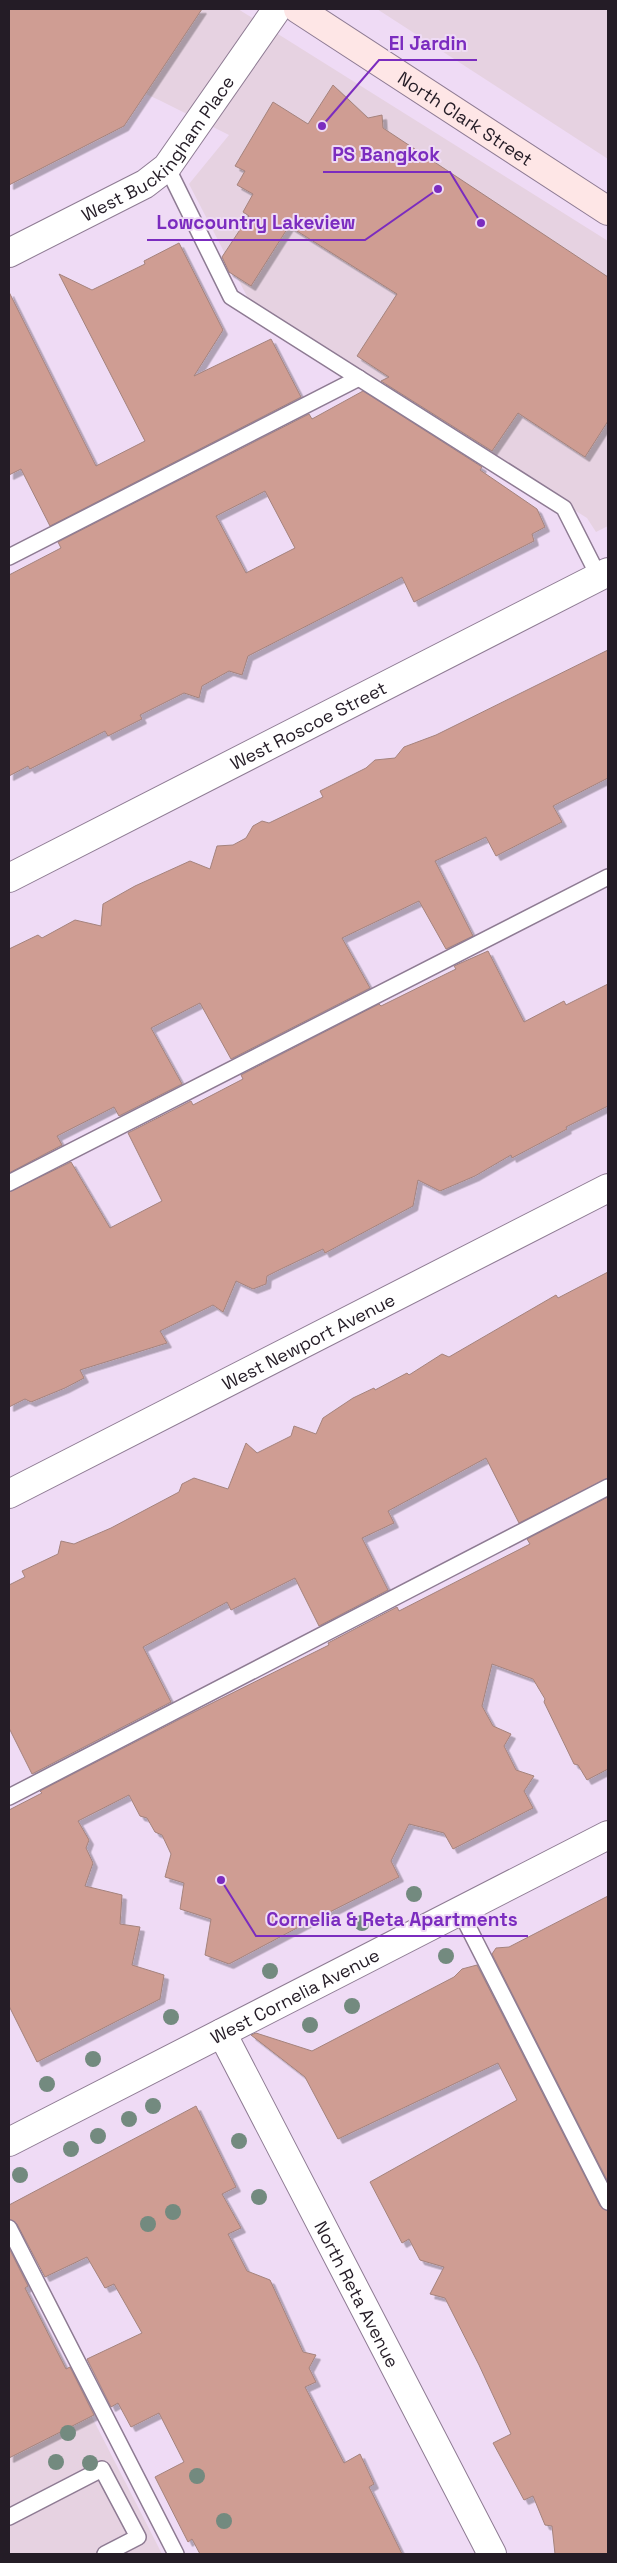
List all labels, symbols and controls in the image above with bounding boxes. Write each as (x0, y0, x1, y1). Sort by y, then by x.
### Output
callout: El Jardin (379, 26, 477, 60)
text: El Jardin (389, 31, 467, 56)
street label: North Clark Street (394, 66, 537, 170)
street label: West Buckingham Place (77, 71, 239, 226)
callout: PS Bangkok (323, 138, 450, 172)
text: PS Bangkok (332, 142, 440, 167)
callout: Lowcountry Lakeview (147, 206, 365, 240)
text: Lowcountry Lakeview (157, 210, 355, 235)
street label: West Roscoe Street (226, 676, 390, 775)
street label: West Newport Avenue (218, 1287, 399, 1395)
callout: Cornelia & Reta Apartments (256, 1902, 528, 1936)
text: Cornelia & Reta Apartments (266, 1907, 518, 1932)
street label: West Cornelia Avenue (206, 1943, 383, 2048)
street label: North Reta Avenue (310, 2217, 405, 2371)

